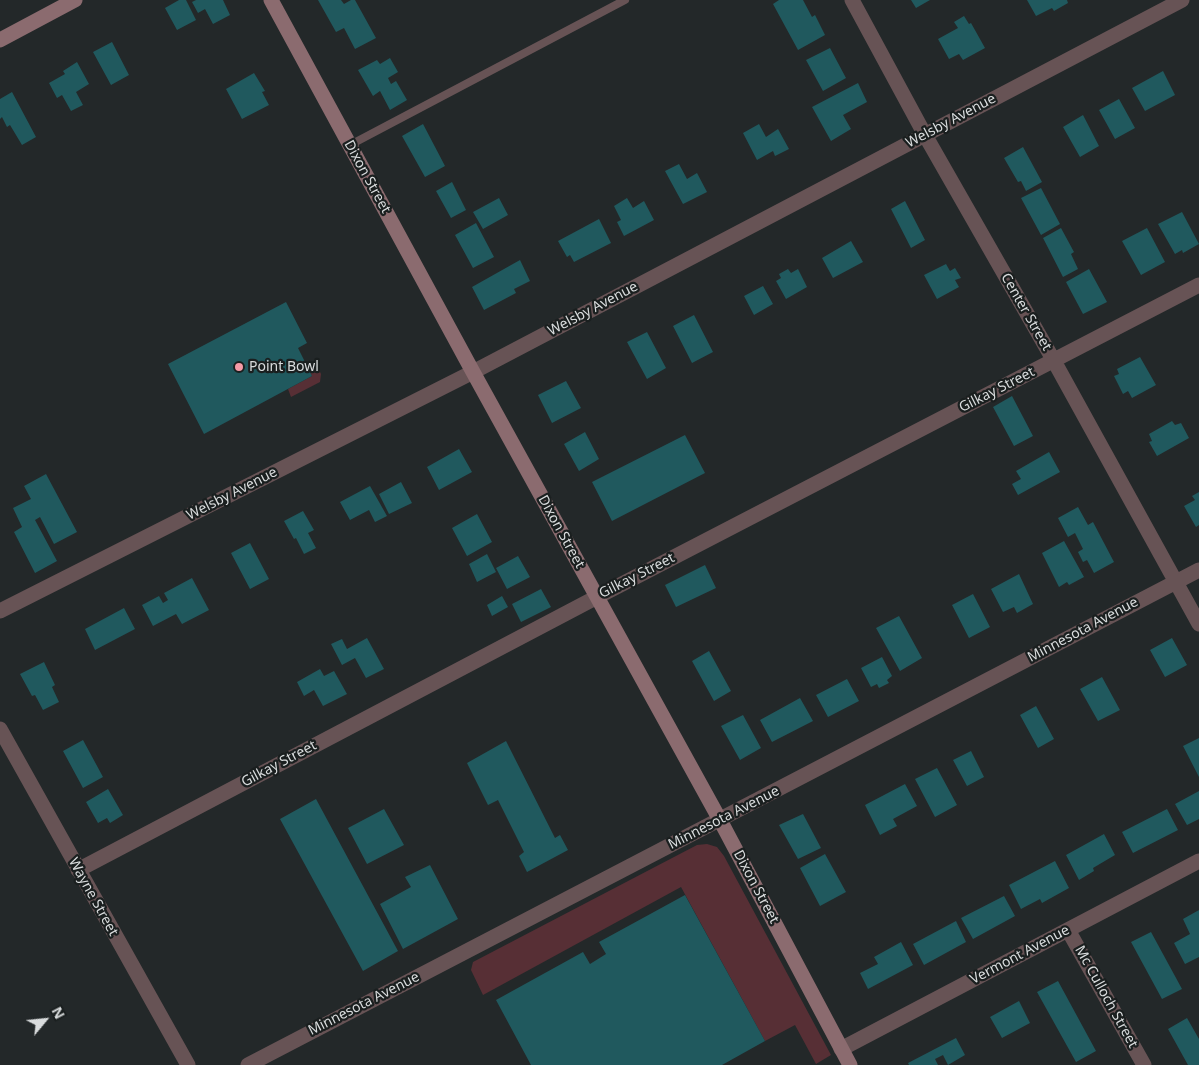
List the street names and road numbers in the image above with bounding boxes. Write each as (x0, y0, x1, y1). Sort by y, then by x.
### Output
street label: Welsby Avenue (903, 90, 999, 152)
street label: Dixon Street (340, 138, 394, 216)
street label: Center Street (997, 270, 1055, 354)
street label: Welsby Avenue (545, 278, 641, 340)
street label: Gilkay Street (956, 364, 1038, 416)
street label: Welsby Avenue (184, 464, 280, 524)
street label: Dixon Street (534, 493, 588, 571)
street label: Gilkay Street (596, 550, 678, 602)
street label: Minnesota Avenue (1025, 594, 1141, 666)
street label: Gilkay Street (239, 737, 319, 791)
street label: Minnesota Avenue (666, 783, 782, 853)
street label: Dixon Street (730, 847, 782, 927)
street label: Wayne Street (65, 855, 121, 939)
street label: Vermont Avenue (968, 922, 1072, 988)
street label: Mc Culloch Street (1071, 943, 1141, 1051)
street label: Minnesota Avenue (306, 969, 422, 1039)

